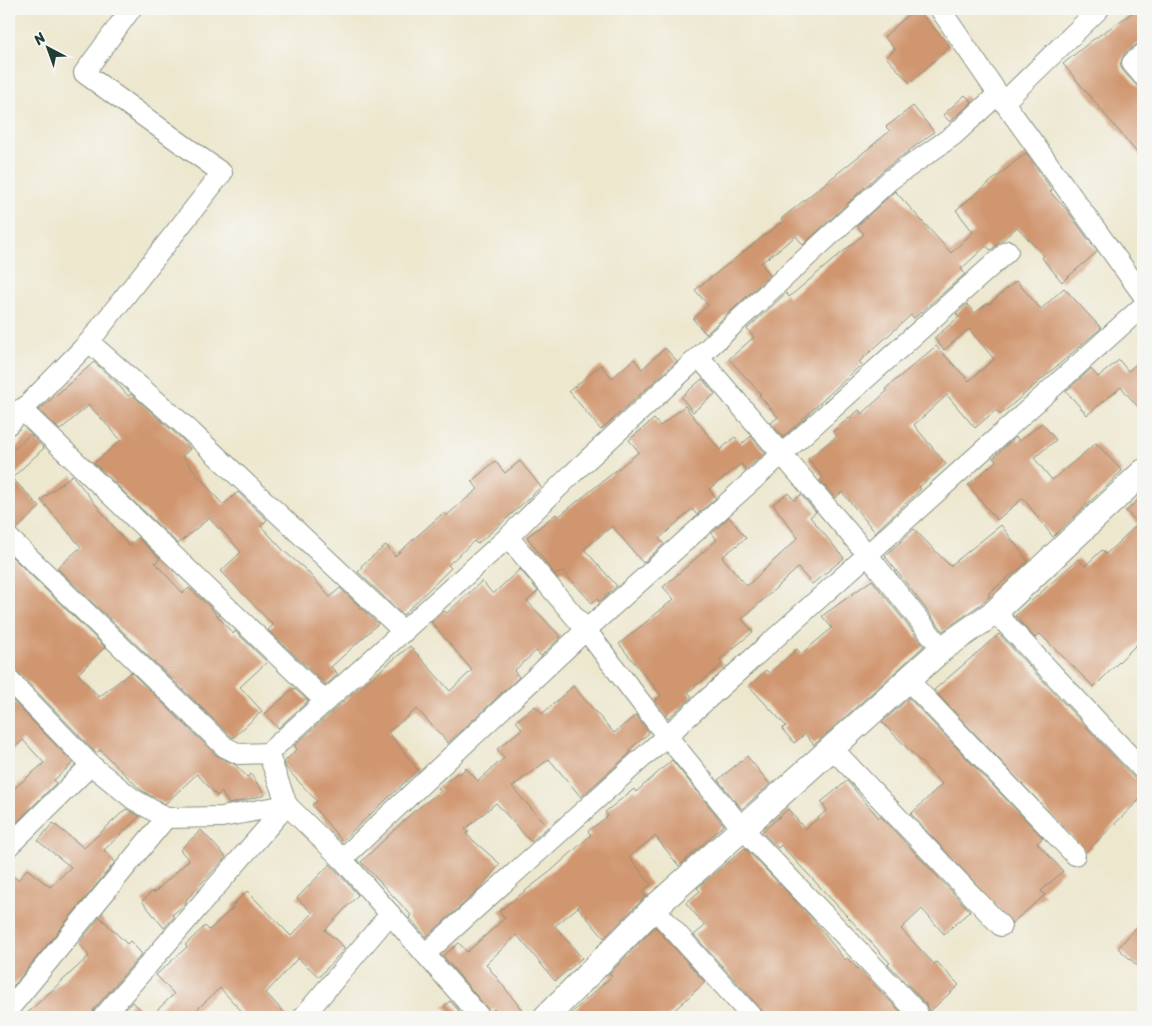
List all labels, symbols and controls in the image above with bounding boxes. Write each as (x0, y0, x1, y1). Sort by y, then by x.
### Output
north arrow (22, 22, 72, 72)
text: N (27, 26, 52, 52)

